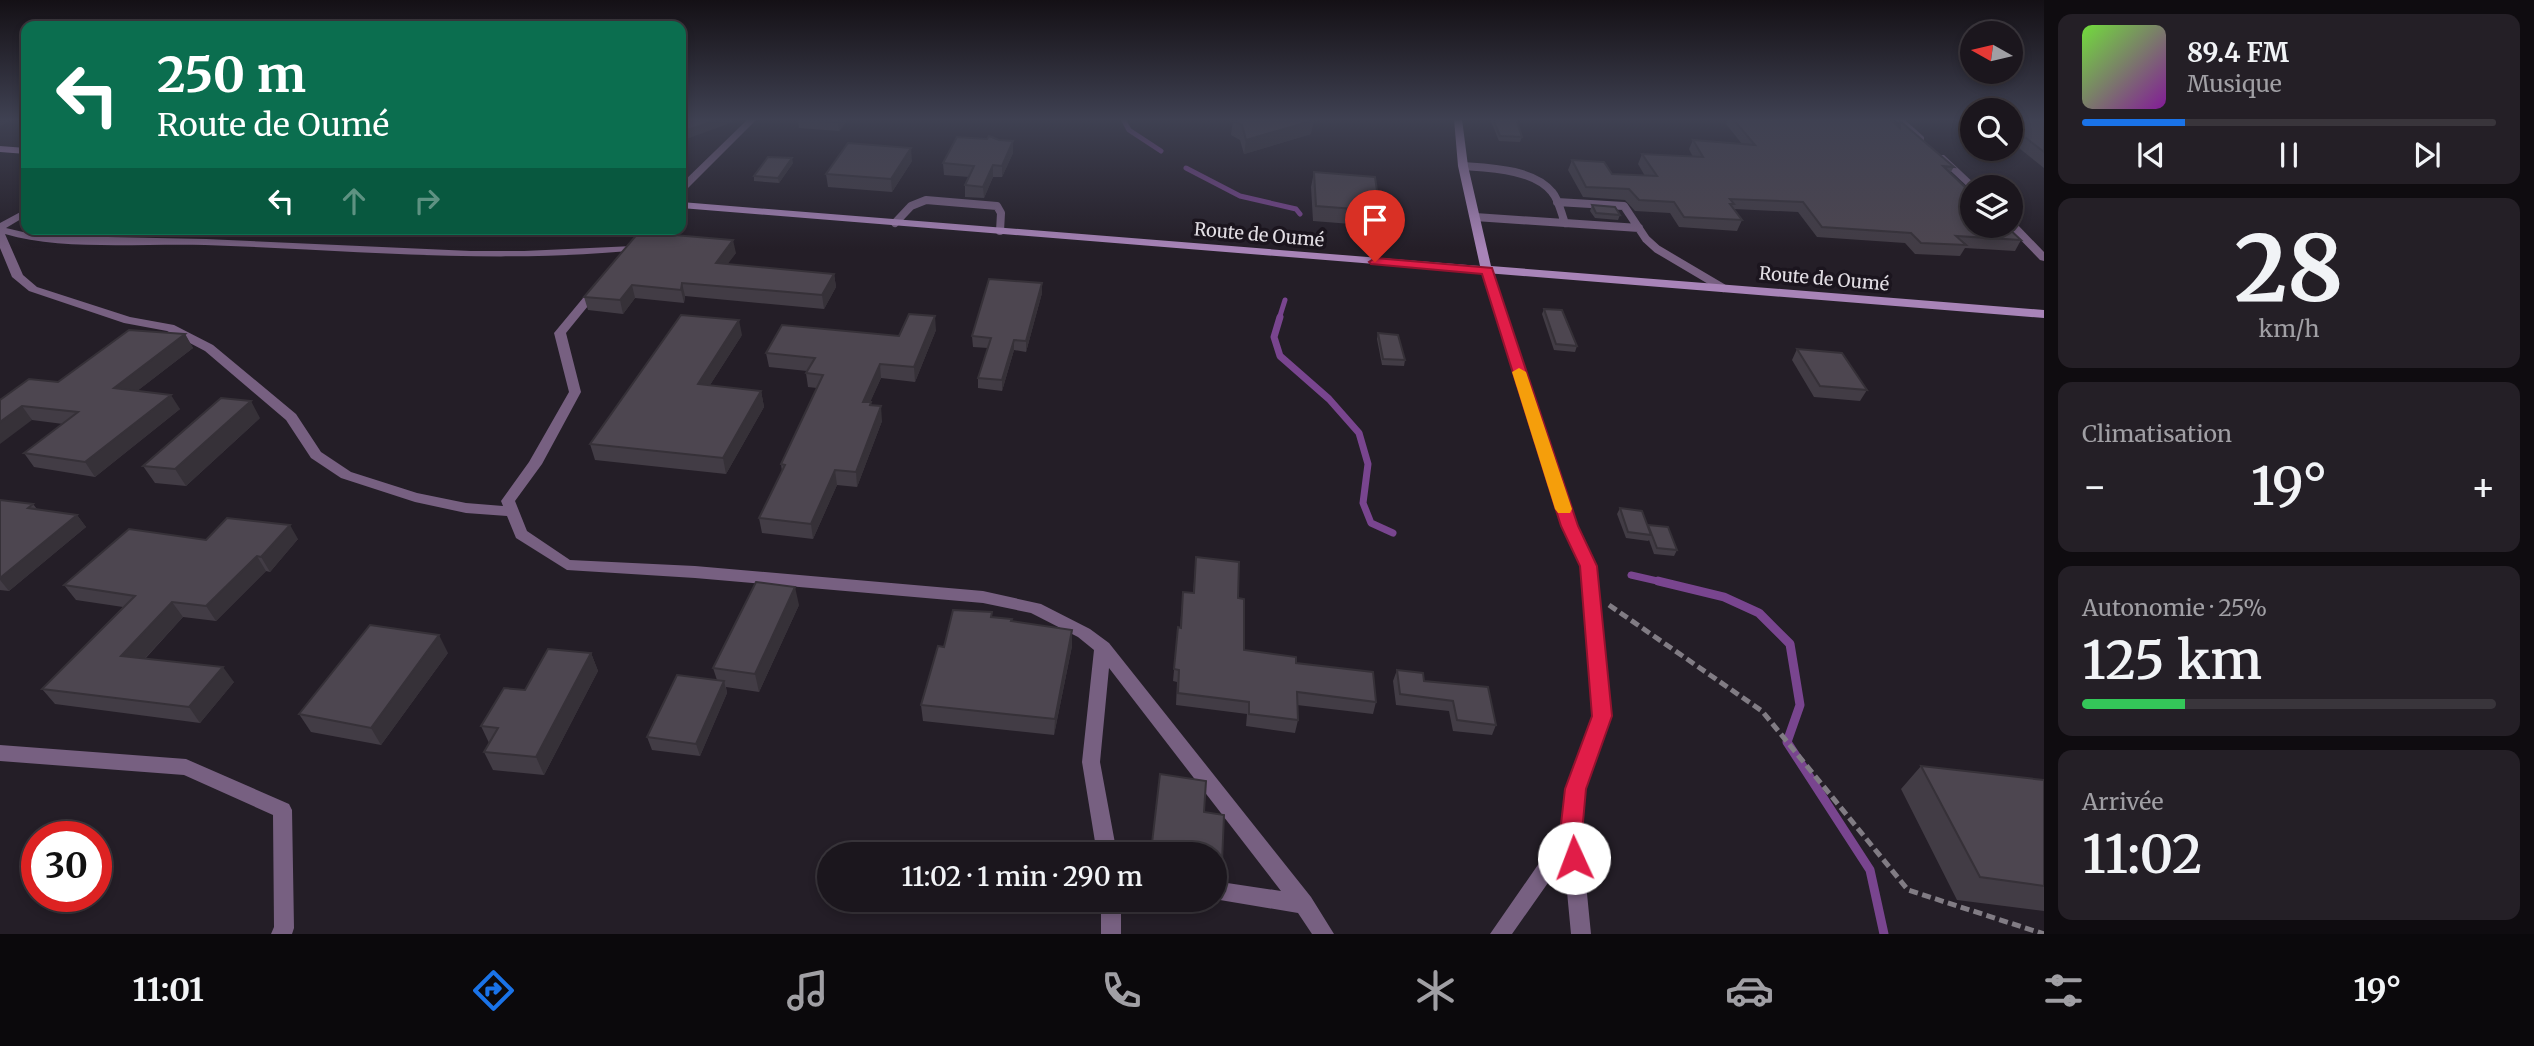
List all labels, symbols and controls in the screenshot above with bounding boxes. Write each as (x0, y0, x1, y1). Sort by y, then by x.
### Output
north arrow (1960, 21, 2023, 84)
map controls (1960, 21, 2023, 238)
text: 89.4 FM (2187, 36, 2289, 69)
text: 250 m (157, 44, 306, 105)
icon: left (42, 49, 133, 140)
text: Musique (2187, 69, 2282, 98)
button: search (1960, 98, 2023, 161)
text: Route de Oumé (157, 105, 389, 145)
icon: previous (2132, 136, 2170, 174)
icon: pause (2270, 136, 2308, 174)
icon: next (2408, 136, 2446, 174)
button: layers (1960, 175, 2023, 238)
icon: left (262, 182, 300, 220)
icon: ahead (335, 182, 373, 220)
icon: right (408, 182, 446, 220)
pin (1345, 190, 1405, 262)
icon: arrive (1356, 201, 1394, 239)
text: 28 (2234, 211, 2344, 326)
street label: Route de Oumé (1193, 217, 1325, 252)
street label: Route de Oumé (1758, 261, 1890, 296)
text: km/h (2259, 314, 2319, 343)
text: Climatisation (2082, 419, 2232, 448)
text: 19° (2251, 454, 2327, 519)
text: − (2082, 463, 2107, 510)
text: + (2471, 463, 2496, 510)
text: Autonomie · 25% (2082, 593, 2267, 622)
text: 125 km (2082, 628, 2262, 693)
text: Arrivée (2082, 787, 2164, 816)
speed limit sign: 30 (21, 821, 112, 912)
position arrow (1537, 821, 1611, 895)
text: 11:02 (2082, 822, 2203, 887)
text: 11:02 · 1 min · 290 m (901, 860, 1143, 893)
icon: directions (469, 966, 518, 1015)
icon: music (783, 966, 832, 1015)
icon: phone (1097, 966, 1146, 1015)
icon: climate (1411, 966, 1460, 1015)
icon: car (1725, 966, 1774, 1015)
icon: filters (2039, 966, 2088, 1015)
text: 11:01 (133, 970, 204, 1010)
text: 19° (2353, 970, 2401, 1010)

